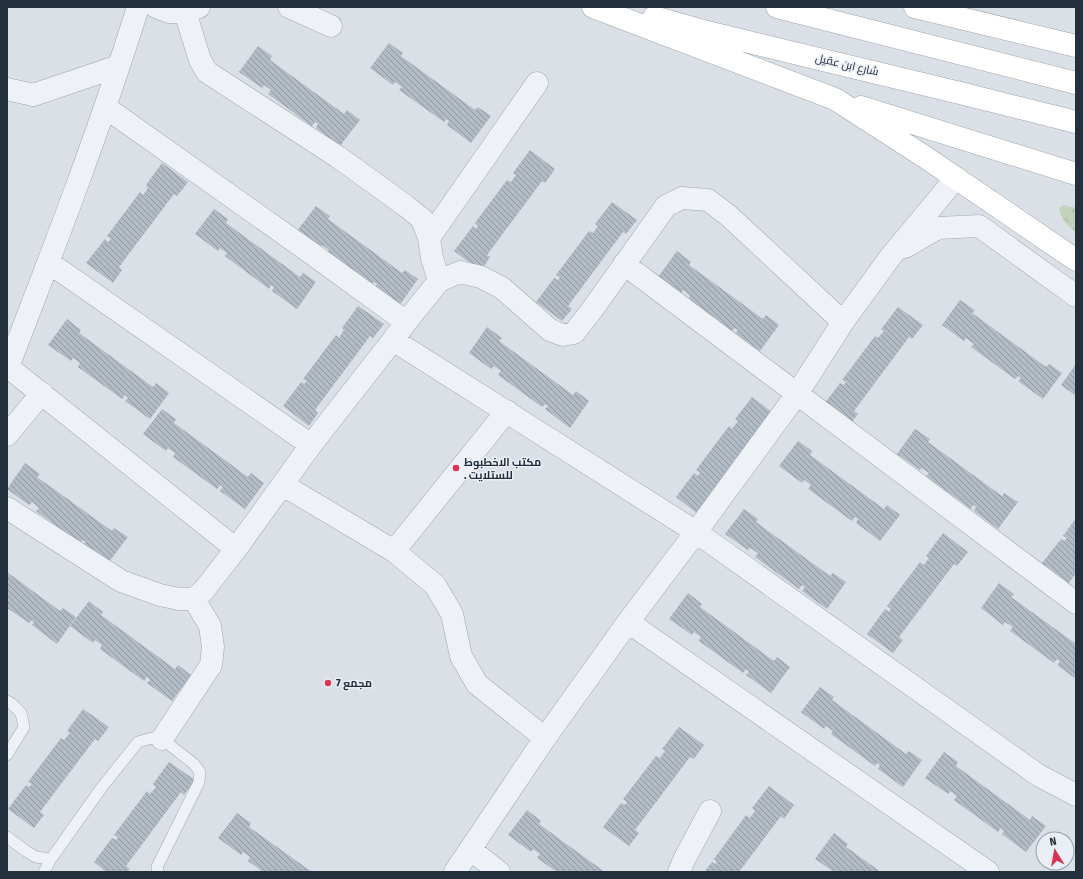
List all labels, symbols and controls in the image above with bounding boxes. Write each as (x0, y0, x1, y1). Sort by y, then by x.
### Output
street label: شارع ابن عقيل (814, 51, 880, 80)
place label: مكتب الاخطبوط . للستلايت (464, 456, 541, 482)
marker: مكتب الاخطبوط . للستلايت (451, 463, 461, 473)
place label: مجمع 7 (336, 677, 372, 691)
marker: مجمع 7 (323, 678, 333, 688)
north arrow (1035, 831, 1075, 871)
text: N (1049, 835, 1058, 849)

